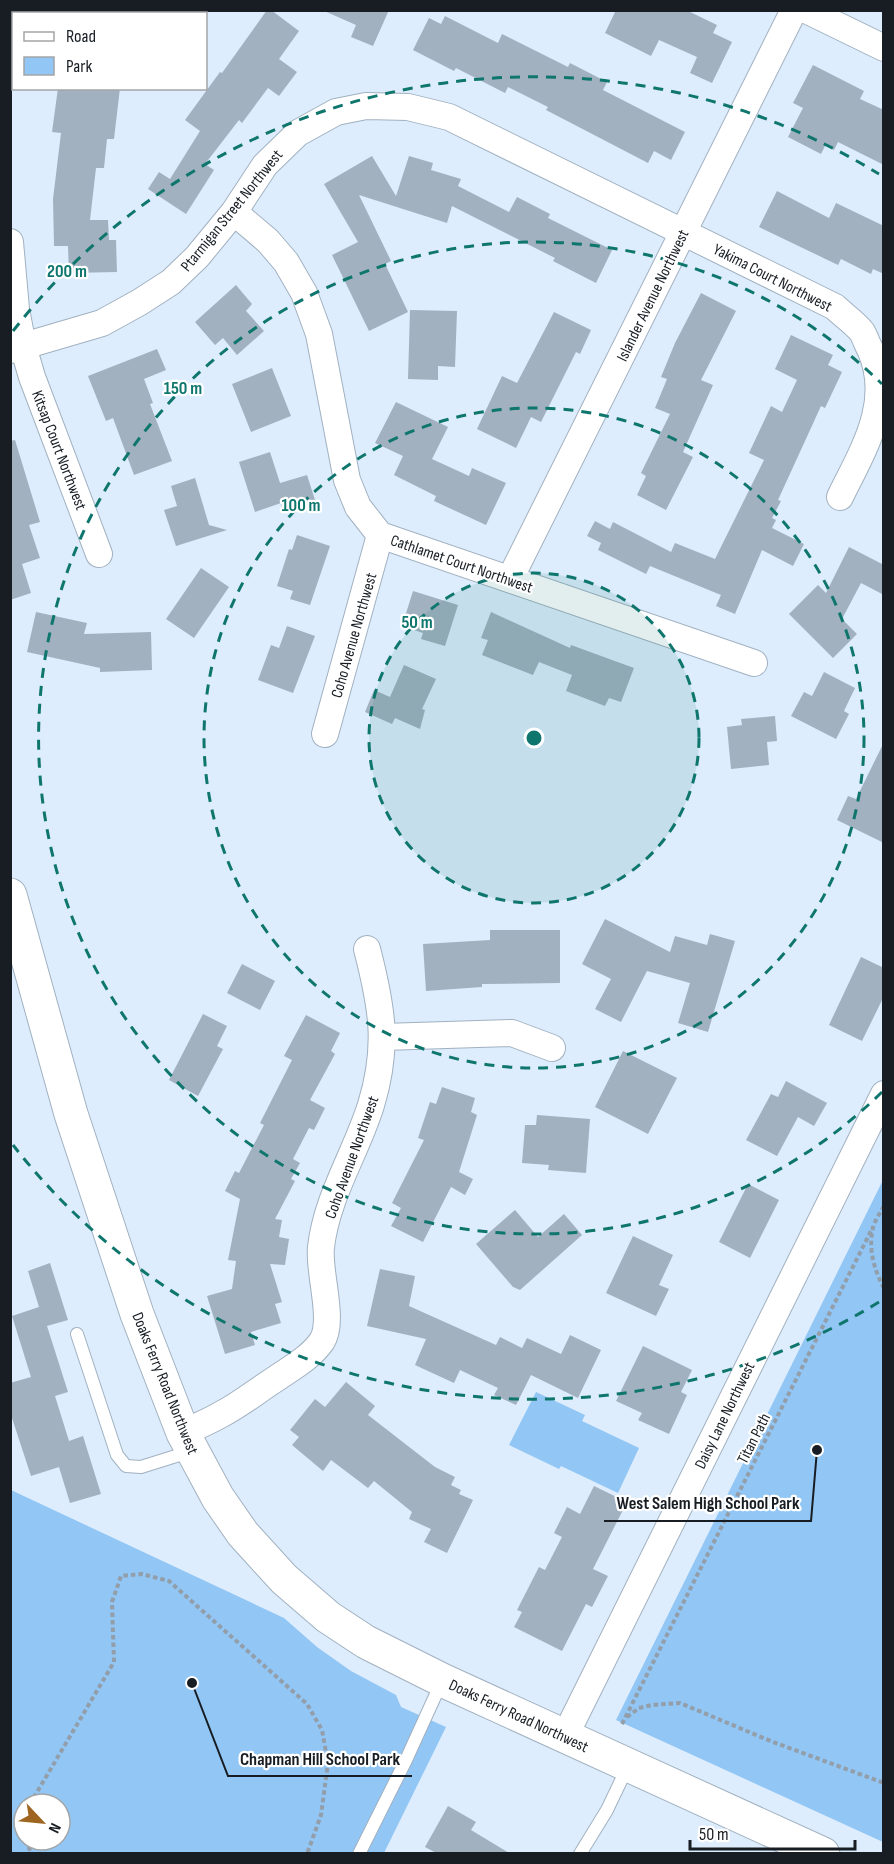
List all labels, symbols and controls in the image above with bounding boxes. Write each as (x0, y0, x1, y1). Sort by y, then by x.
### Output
legend (12, 12, 207, 90)
text: Road (66, 26, 96, 47)
text: Park (66, 56, 92, 77)
street label: Ptarmigan Street Northwest (177, 146, 287, 276)
street label: Islander Avenue Northwest (613, 227, 694, 365)
street label: Yakima Court Northwest (710, 240, 835, 317)
text: 200 m (47, 261, 87, 282)
text: 150 m (164, 378, 202, 399)
street label: Kitsap Court Northwest (27, 388, 90, 513)
text: 100 m (282, 495, 321, 516)
street label: Cathlamet Court Northwest (388, 531, 535, 598)
street label: Coho Avenue Northwest (327, 571, 381, 700)
text: 50 m (401, 612, 433, 633)
centre of rings (524, 728, 544, 748)
street label: Coho Avenue Northwest (321, 1093, 383, 1221)
street label: Doaks Ferry Road Northwest (127, 1310, 202, 1458)
street label: Daisy Lane Northwest (691, 1359, 759, 1472)
street label: Titan Path (734, 1410, 775, 1467)
callout: West Salem High School Park (604, 1485, 811, 1521)
text: West Salem High School Park (616, 1493, 800, 1514)
street label: Doaks Ferry Road Northwest (446, 1676, 591, 1757)
callout: Chapman Hill School Park (228, 1740, 412, 1776)
text: Chapman Hill School Park (240, 1749, 401, 1770)
north arrow (12, 1792, 72, 1852)
scale bar (690, 1813, 855, 1851)
text: N (44, 1820, 65, 1836)
text: 50 m (699, 1824, 729, 1845)

